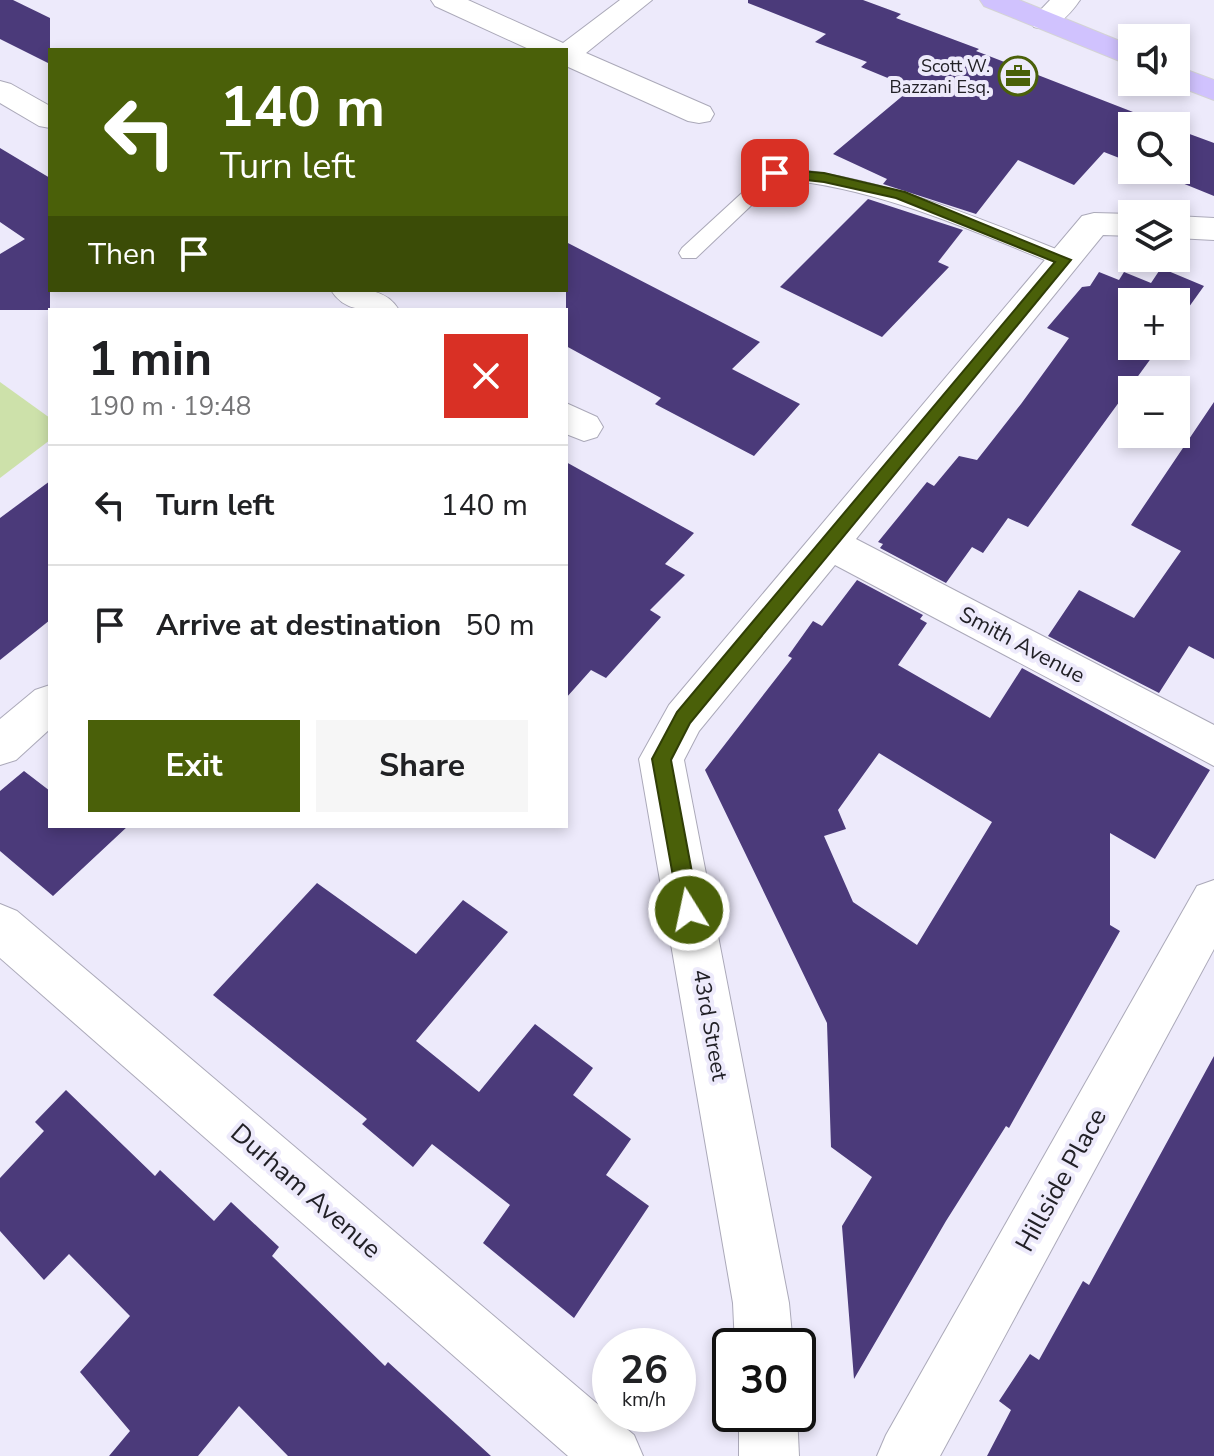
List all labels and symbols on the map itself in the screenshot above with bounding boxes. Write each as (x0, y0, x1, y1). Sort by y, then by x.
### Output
place label: Scott W. Bazzani Esq. (890, 54, 990, 99)
office icon: Scott W. Bazzani Esq. (997, 55, 1039, 97)
pin (741, 139, 809, 207)
street label: Smith Avenue (954, 599, 1090, 691)
position arrow (647, 868, 731, 952)
street label: 43rd Street (685, 967, 735, 1083)
street label: Hillside Place (1007, 1102, 1115, 1258)
street label: Durham Avenue (223, 1116, 389, 1266)
speed limit sign: 30 (712, 1328, 816, 1432)

